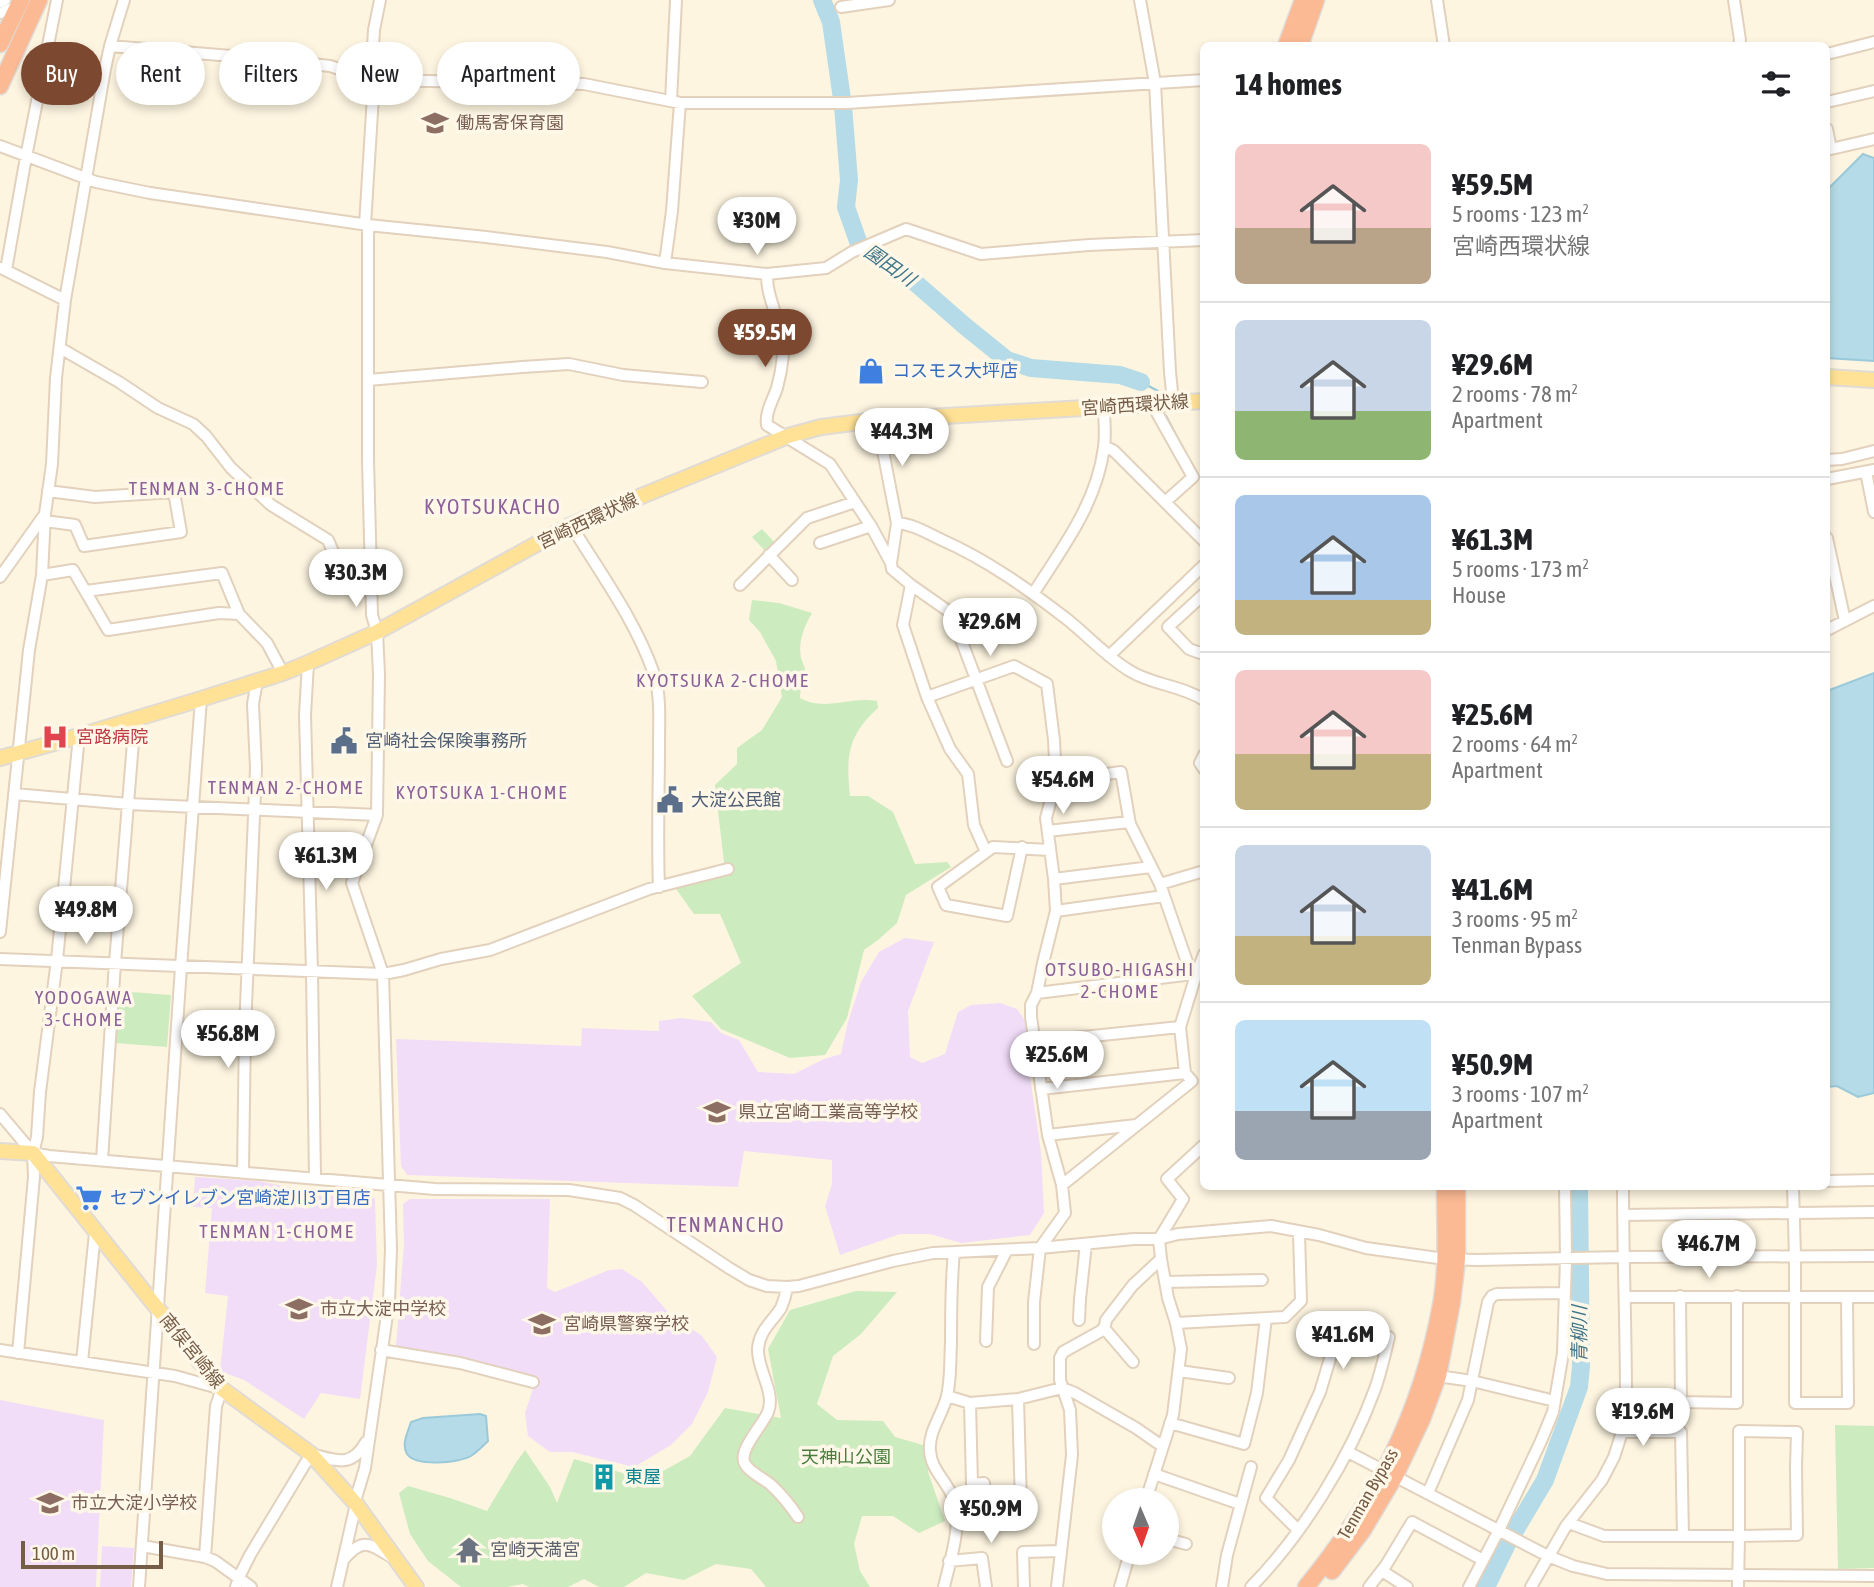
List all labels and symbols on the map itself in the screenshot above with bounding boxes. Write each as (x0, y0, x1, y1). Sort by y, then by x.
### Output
school or university icon: 働馬寄保育園 (420, 108, 450, 138)
place label: 働馬寄保育園 (456, 112, 564, 133)
pin: ¥30M (716, 198, 798, 257)
water label: 園田川 (860, 240, 921, 292)
pin: ¥59.5M (708, 310, 822, 369)
shop icon: コスモス大坪店 (856, 356, 886, 386)
place label: コスモス大坪店 (892, 360, 1018, 381)
street label: 宮崎西環状線 (1080, 390, 1190, 419)
pin: ¥44.3M (845, 408, 959, 468)
district label: TENMAN 3-CHOME (129, 477, 285, 499)
street label: 宮崎西環状線 (534, 488, 641, 553)
district label: KYOTSUKACHO (424, 494, 562, 518)
pin: ¥30.3M (299, 550, 413, 609)
pin: ¥29.6M (933, 598, 1047, 658)
district label: KYOTSUKA 2-CHOME (636, 669, 810, 691)
hospital icon: 宮路病院 (40, 722, 70, 752)
place label: 宮路病院 (76, 726, 148, 747)
public building icon: 宮崎社会保険事務所 (329, 726, 359, 756)
place label: 宮崎社会保険事務所 (365, 730, 527, 751)
pin: ¥54.6M (1006, 756, 1120, 816)
district label: TENMAN 2-CHOME (208, 776, 364, 798)
district label: KYOTSUKA 1-CHOME (396, 781, 568, 803)
public building icon: 大淀公民館 (655, 785, 685, 815)
place label: 大淀公民館 (691, 789, 781, 810)
pin: ¥61.3M (269, 832, 383, 892)
pin: ¥49.8M (29, 886, 143, 946)
district label: OTSUBO-HIGASHI 2-CHOME (1045, 958, 1195, 1002)
district label: YODOGAWA 3-CHOME (35, 986, 133, 1030)
pin: ¥56.8M (171, 1010, 285, 1070)
pin: ¥25.6M (1000, 1032, 1114, 1091)
school or university icon: 県立宮崎工業高等学校 (702, 1097, 732, 1127)
place label: 県立宮崎工業高等学校 (738, 1101, 918, 1122)
supermarket icon: セブンイレブン宮崎淀川3丁目店 (74, 1183, 104, 1213)
place label: セブンイレブン宮崎淀川3丁目店 (110, 1187, 370, 1208)
district label: TENMANCHO (666, 1212, 786, 1236)
district label: TENMAN 1-CHOME (199, 1220, 355, 1242)
pin: ¥46.7M (1652, 1220, 1766, 1280)
school or university icon: 市立大淀中学校 (284, 1294, 314, 1324)
place label: 市立大淀中学校 (320, 1298, 446, 1319)
water label: 青柳川 (1568, 1304, 1590, 1363)
street label: 南俣宮崎線 (156, 1309, 229, 1392)
school or university icon: 宮崎県警察学校 (527, 1309, 557, 1339)
pin: ¥41.6M (1286, 1312, 1400, 1371)
place label: 宮崎県警察学校 (563, 1313, 689, 1334)
pin: ¥19.6M (1586, 1388, 1700, 1448)
street label: Tenman Bypass (1333, 1444, 1402, 1543)
park label: 天神山公園 (801, 1446, 891, 1467)
building icon: 東屋 (589, 1462, 619, 1492)
place label: 東屋 (625, 1466, 661, 1487)
pin: ¥50.9M (934, 1486, 1048, 1545)
school or university icon: 市立大淀小学校 (35, 1488, 65, 1518)
north arrow (1102, 1488, 1180, 1564)
place label: 市立大淀小学校 (71, 1492, 197, 1513)
temple icon: 宮崎天満宮 (454, 1535, 484, 1565)
scale bar (21, 1538, 163, 1570)
place label: 宮崎天満宮 (490, 1539, 580, 1560)

